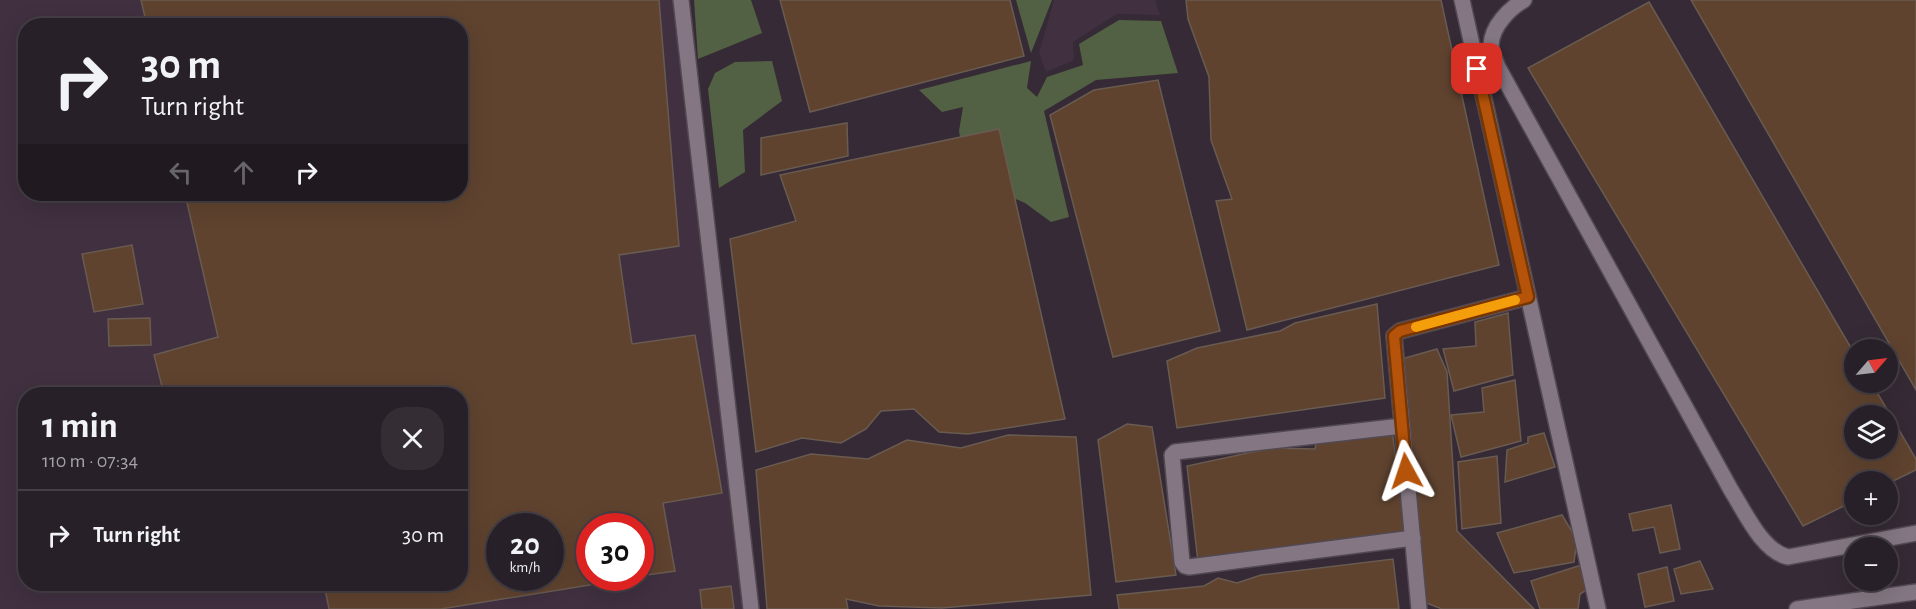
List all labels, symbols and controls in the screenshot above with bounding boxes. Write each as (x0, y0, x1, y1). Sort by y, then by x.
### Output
icon: right (42, 42, 120, 120)
pin (1451, 43, 1502, 94)
text: 30 m (141, 44, 221, 86)
icon: arrive (1460, 52, 1493, 85)
text: Turn right (141, 93, 244, 120)
icon: left (164, 156, 197, 189)
icon: ahead (227, 156, 260, 189)
icon: right (290, 156, 323, 189)
north arrow (1844, 339, 1898, 393)
map controls (1844, 339, 1898, 591)
button: layers (1844, 405, 1898, 459)
button: close (381, 407, 444, 470)
text: 1 min (42, 408, 118, 444)
position arrow (1374, 439, 1438, 503)
text: 110 m · 07:34 (42, 451, 138, 471)
button: + (1844, 471, 1898, 525)
speed limit sign: 30 (576, 513, 654, 591)
icon: right (42, 519, 75, 552)
text: Turn right (93, 524, 180, 546)
text: 30 m (402, 524, 444, 546)
text: 20 (510, 530, 540, 560)
button: − (1844, 537, 1898, 591)
text: km/h (510, 560, 540, 575)

